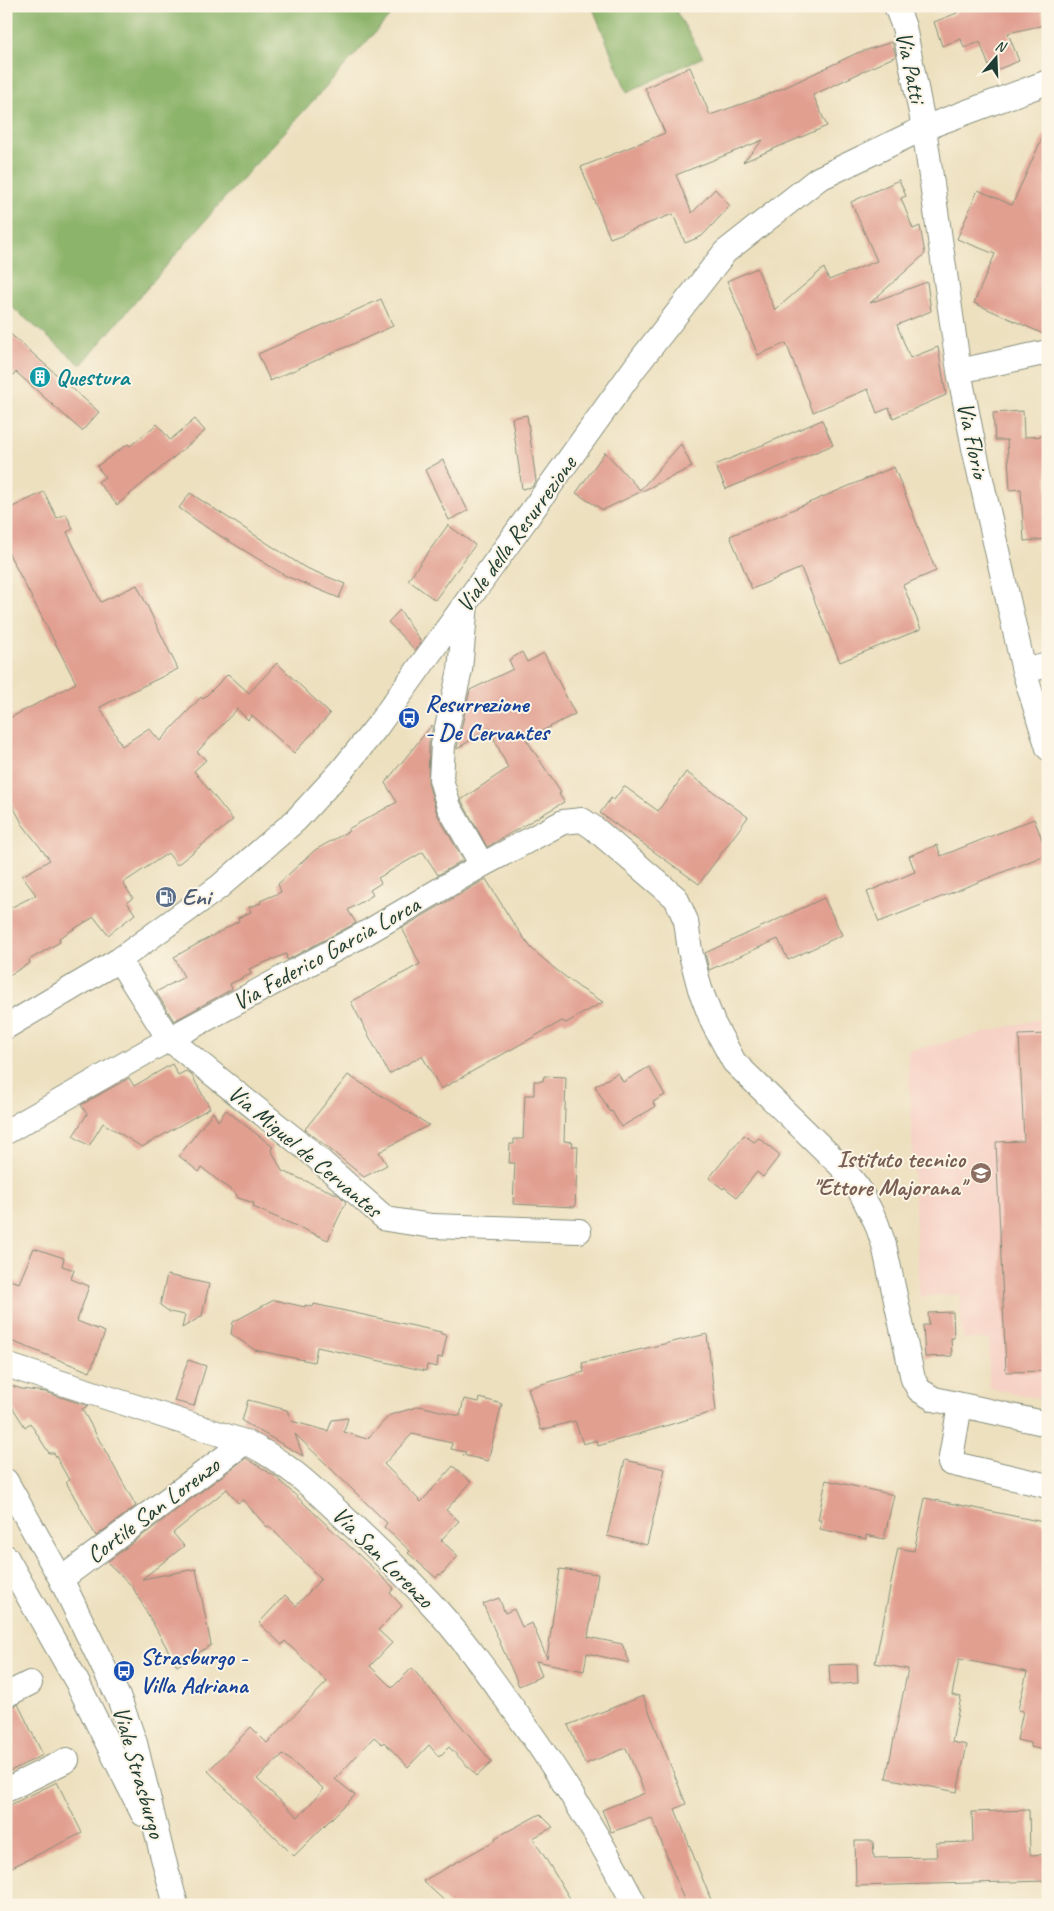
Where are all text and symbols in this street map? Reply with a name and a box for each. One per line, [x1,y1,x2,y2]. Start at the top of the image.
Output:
street label: Via Patti [889,29,934,108]
north arrow [972,32,1022,82]
text: N [993,37,1009,56]
place label: Questura [56,362,132,392]
building icon: Questura [28,365,52,389]
street label: Via Florio [950,399,996,483]
street label: Viale della Resurrezione [449,448,584,618]
place label: Resurrezione - De Cervantes [425,689,551,747]
bus stop icon: Resurrezione - De Cervantes [397,706,421,730]
place label: Eni [182,882,214,912]
fuel station icon: Eni [154,885,178,909]
street label: Via Federico Garcia Lorca [227,889,426,1017]
street label: Via Miguel de Cervantes [222,1078,389,1225]
place label: Istituto tecnico "Ettore Majorana" [813,1144,970,1202]
school or university icon: Istituto tecnico "Ettore Majorana" [969,1161,993,1185]
street label: Cortile San Lorenzo [80,1449,227,1570]
street label: Via San Lorenzo [326,1500,441,1615]
place label: Strasburgo - Villa Adriana [140,1642,250,1700]
bus stop icon: Strasburgo - Villa Adriana [112,1659,136,1683]
street label: Viale Strasburgo [106,1703,172,1843]

